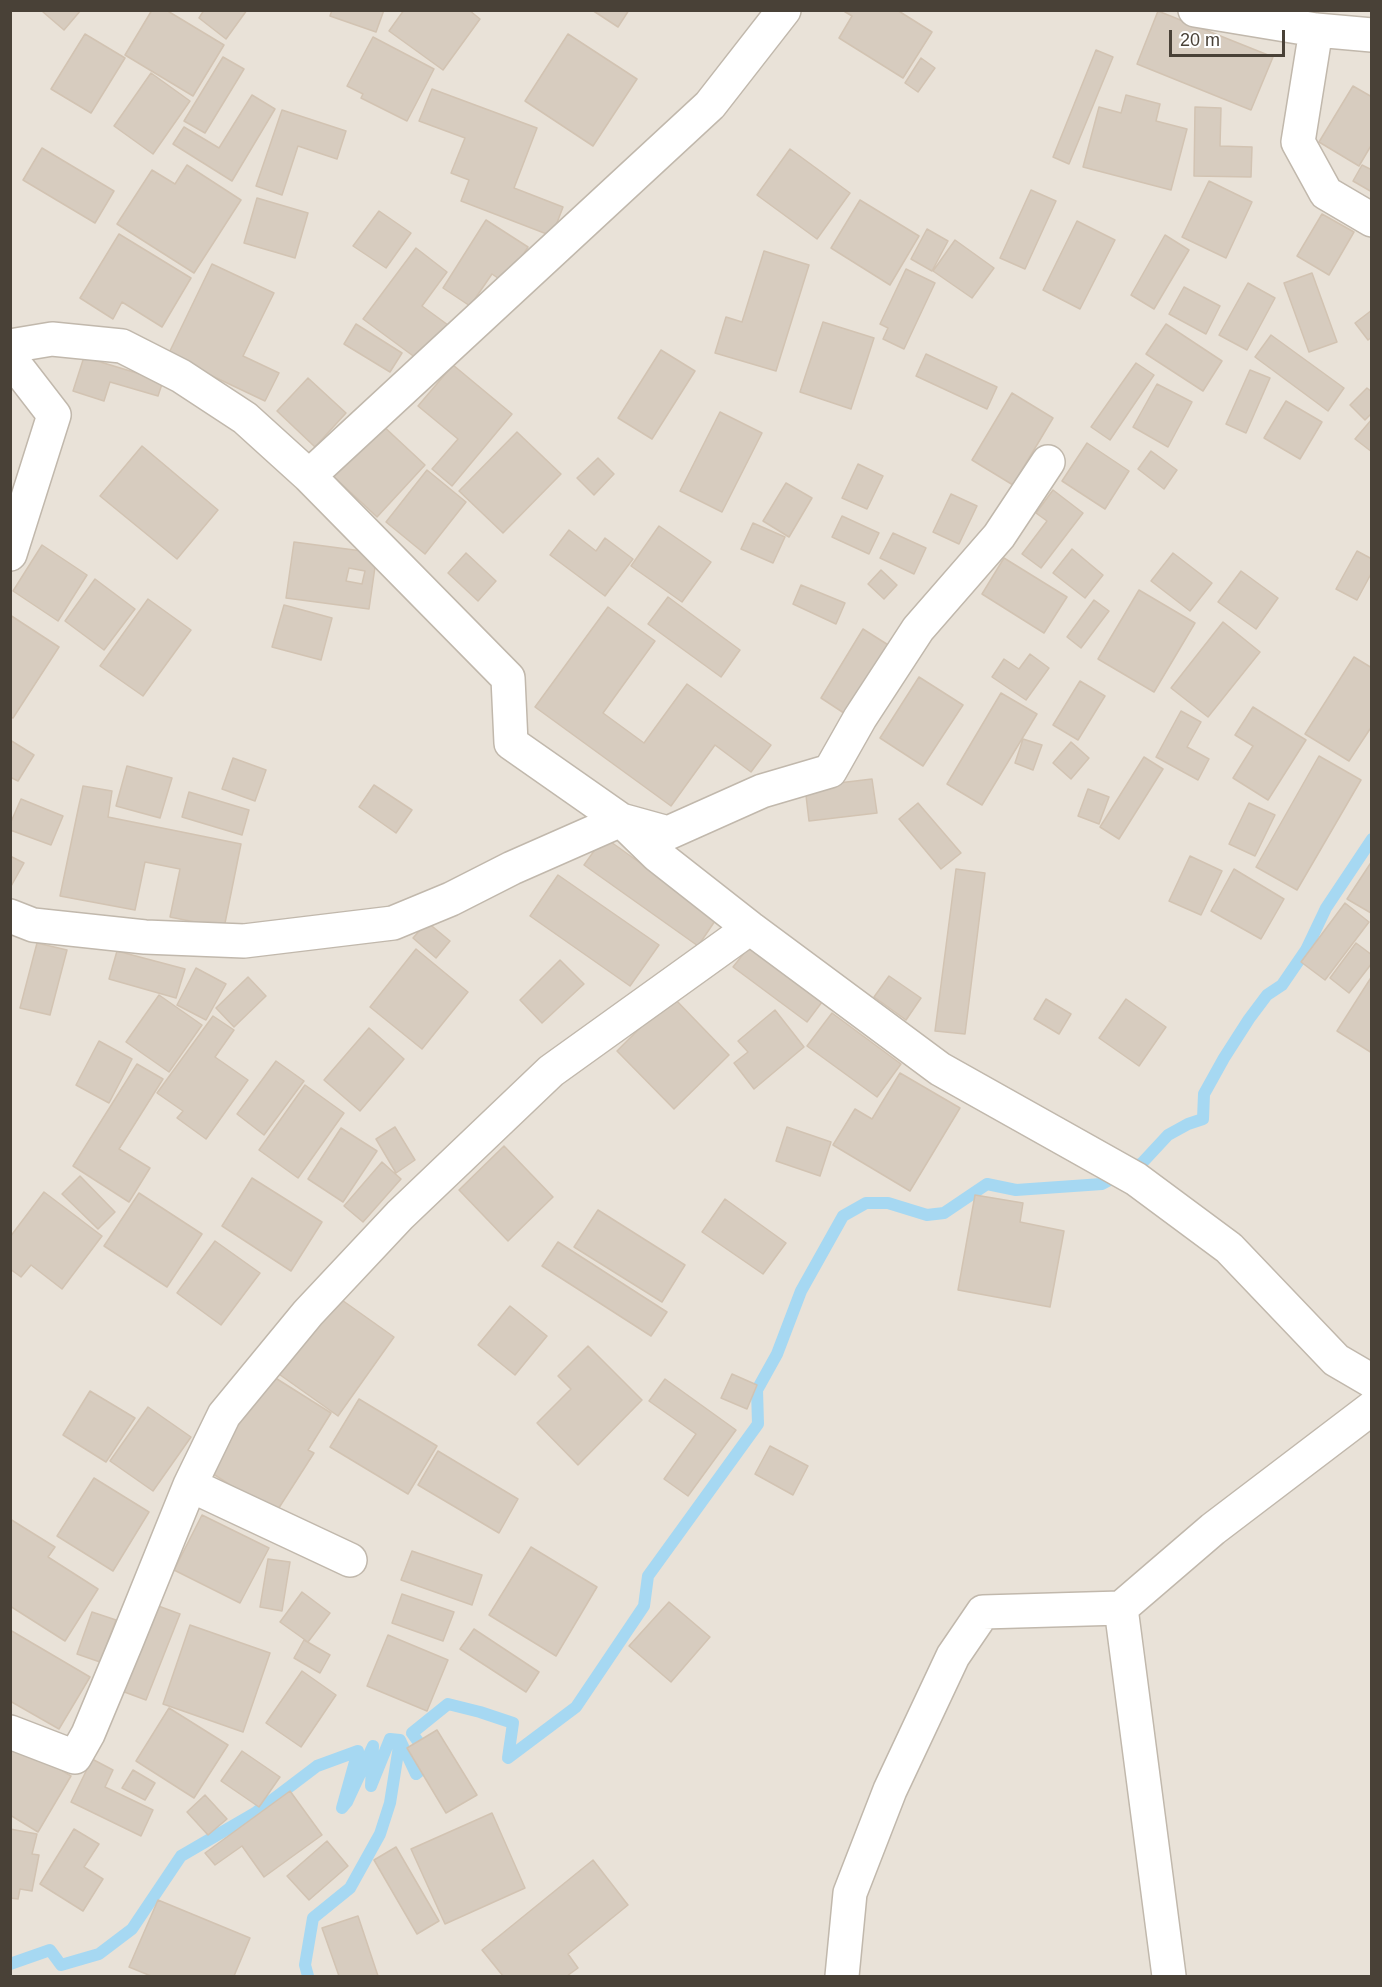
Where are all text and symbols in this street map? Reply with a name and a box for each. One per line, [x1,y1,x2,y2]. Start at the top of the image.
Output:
scale bar [1172,18,1288,56]
text: 20 m [1180,30,1220,50]

